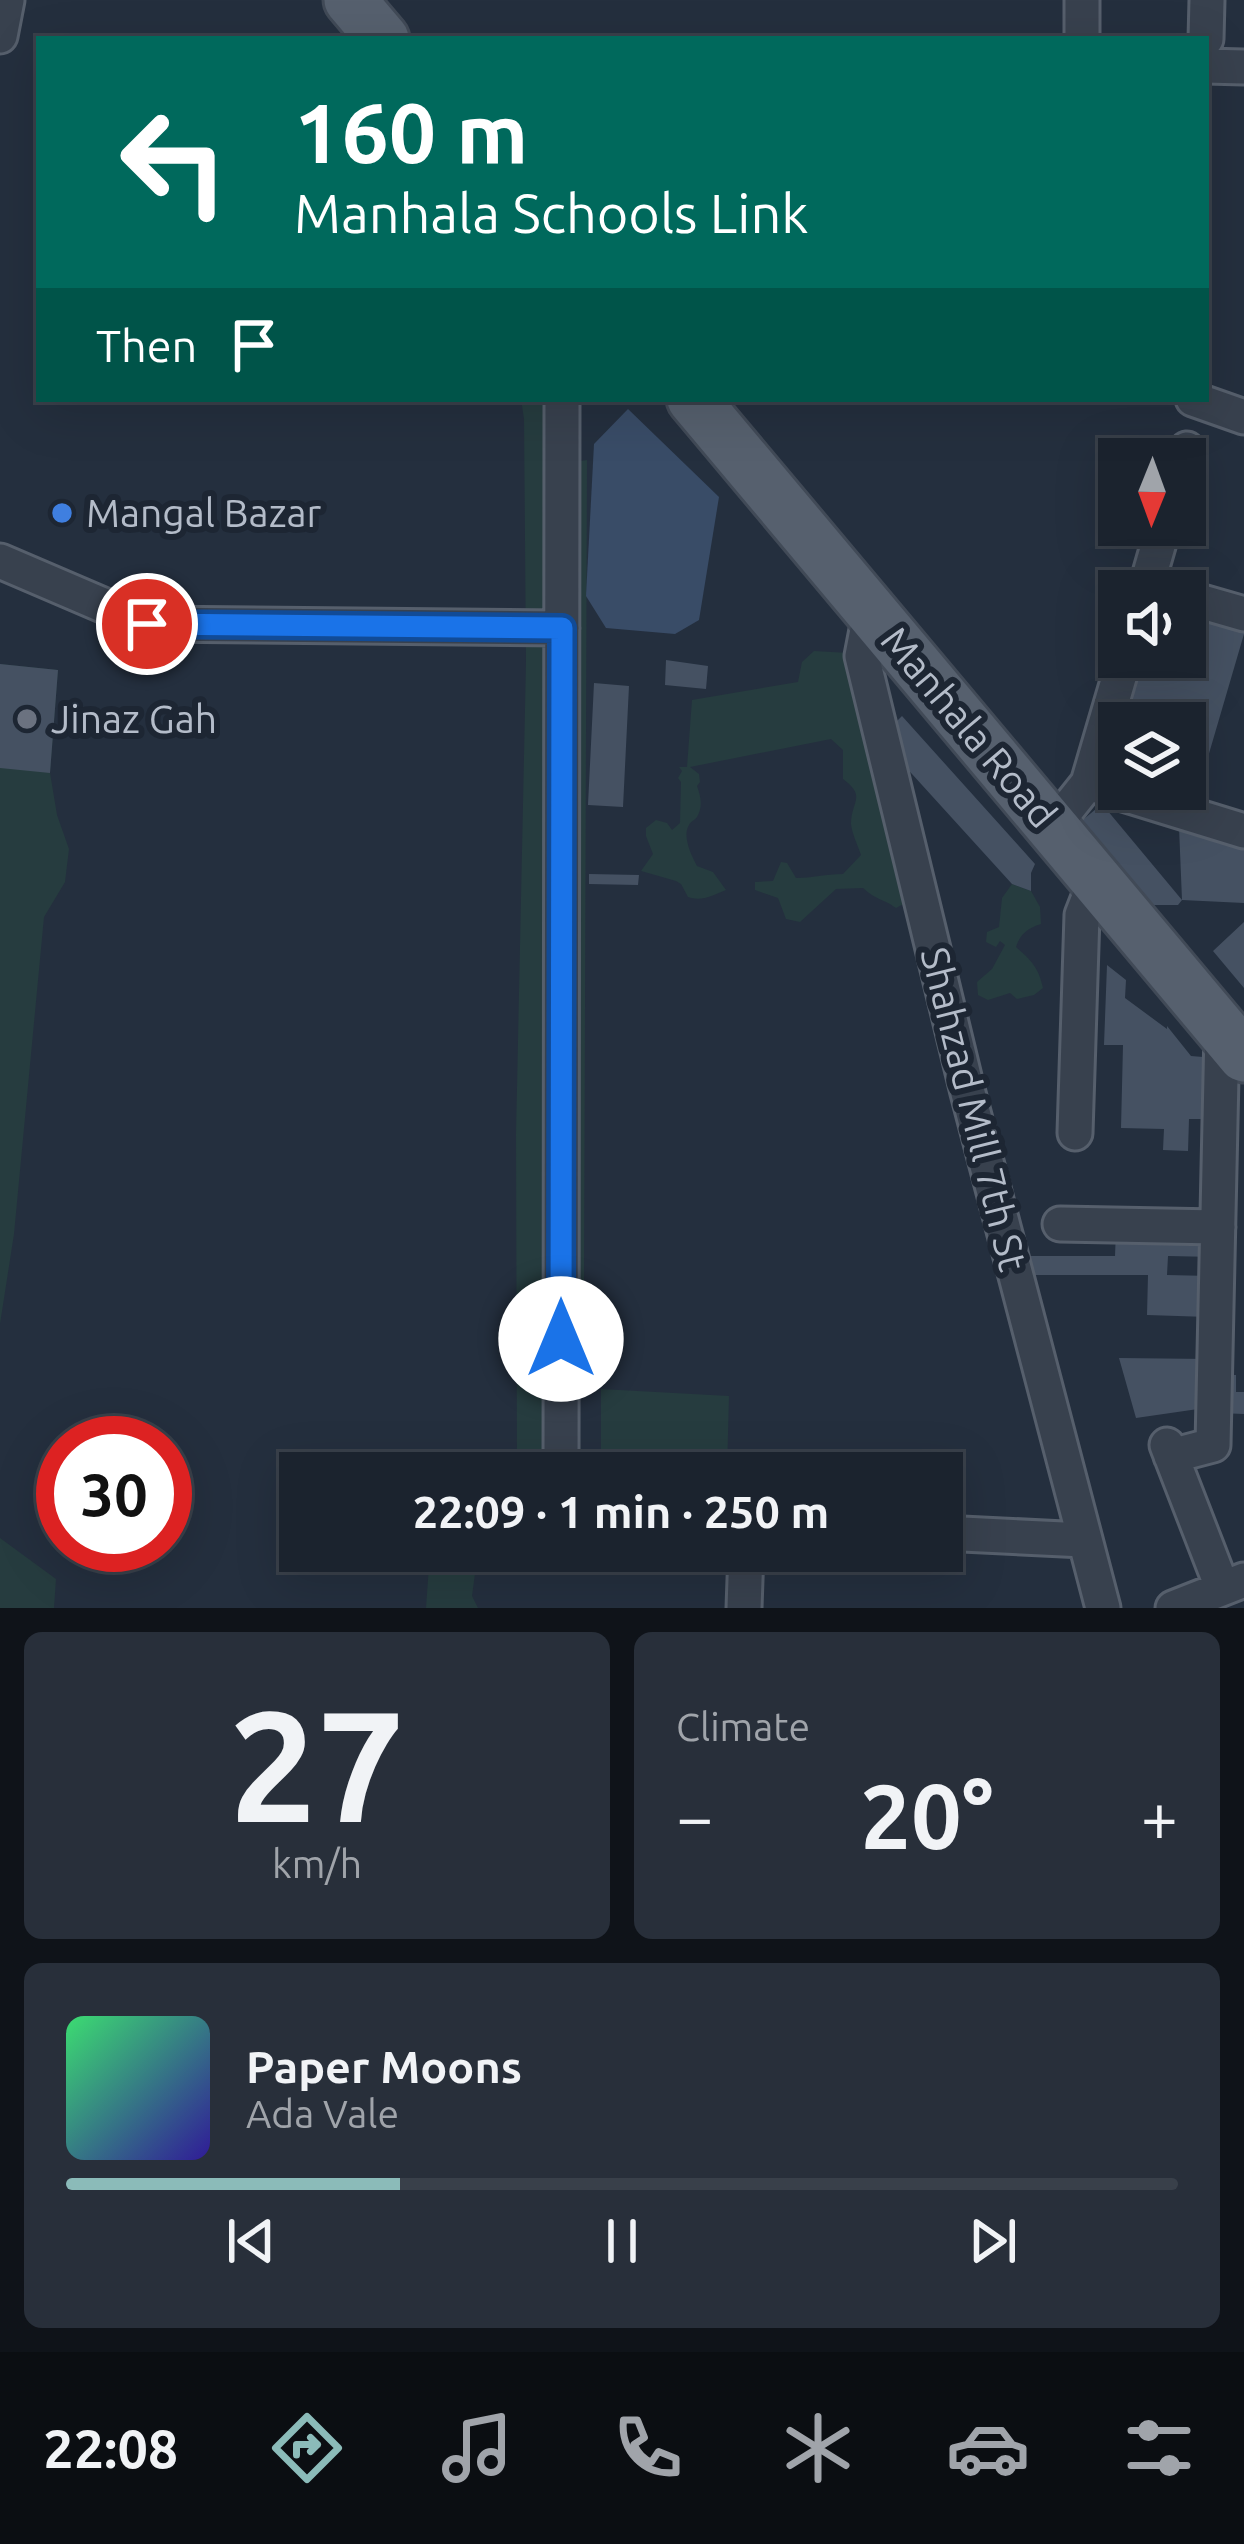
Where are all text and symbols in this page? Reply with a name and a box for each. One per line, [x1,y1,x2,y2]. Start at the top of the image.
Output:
icon: left [96,84,252,240]
text: 160 m [294,85,528,179]
text: Manhala Schools Link [294,183,809,243]
icon: arrive [221,312,287,378]
text: Then [96,320,197,371]
north arrow [1098,438,1206,546]
map controls [1098,438,1206,810]
place label: Mangal Bazar [86,491,322,534]
marker: Mangal Bazar [49,500,75,526]
button: sound [1098,570,1206,678]
pin [96,573,198,675]
icon: arrive [114,591,180,657]
street label: Manhala Road [873,618,1065,835]
place label: Jinaz Gah [51,697,217,740]
button: layers [1098,702,1206,810]
marker: Jinaz Gah [14,706,40,732]
street label: Shahzad Mill 7th St [914,943,1035,1275]
position arrow [498,1276,624,1402]
speed limit sign: 30 [36,1416,192,1572]
text: 22:09 · 1 min · 250 m [413,1486,829,1537]
text: 27 [229,1677,405,1851]
text: Climate [676,1705,810,1748]
text: 20° [860,1765,994,1866]
text: − [676,1779,713,1853]
text: + [1141,1779,1178,1853]
text: km/h [272,1842,362,1885]
text: Paper Moons [246,2041,522,2092]
text: Ada Vale [246,2092,399,2135]
icon: previous [218,2208,284,2274]
icon: pause [589,2208,655,2274]
icon: next [960,2208,1026,2274]
icon: directions [265,2406,349,2490]
icon: music [435,2406,519,2490]
icon: phone [606,2406,690,2490]
icon: climate [776,2406,860,2490]
icon: car [946,2406,1030,2490]
icon: filters [1117,2406,1201,2490]
text: 22:08 [43,2418,178,2478]

